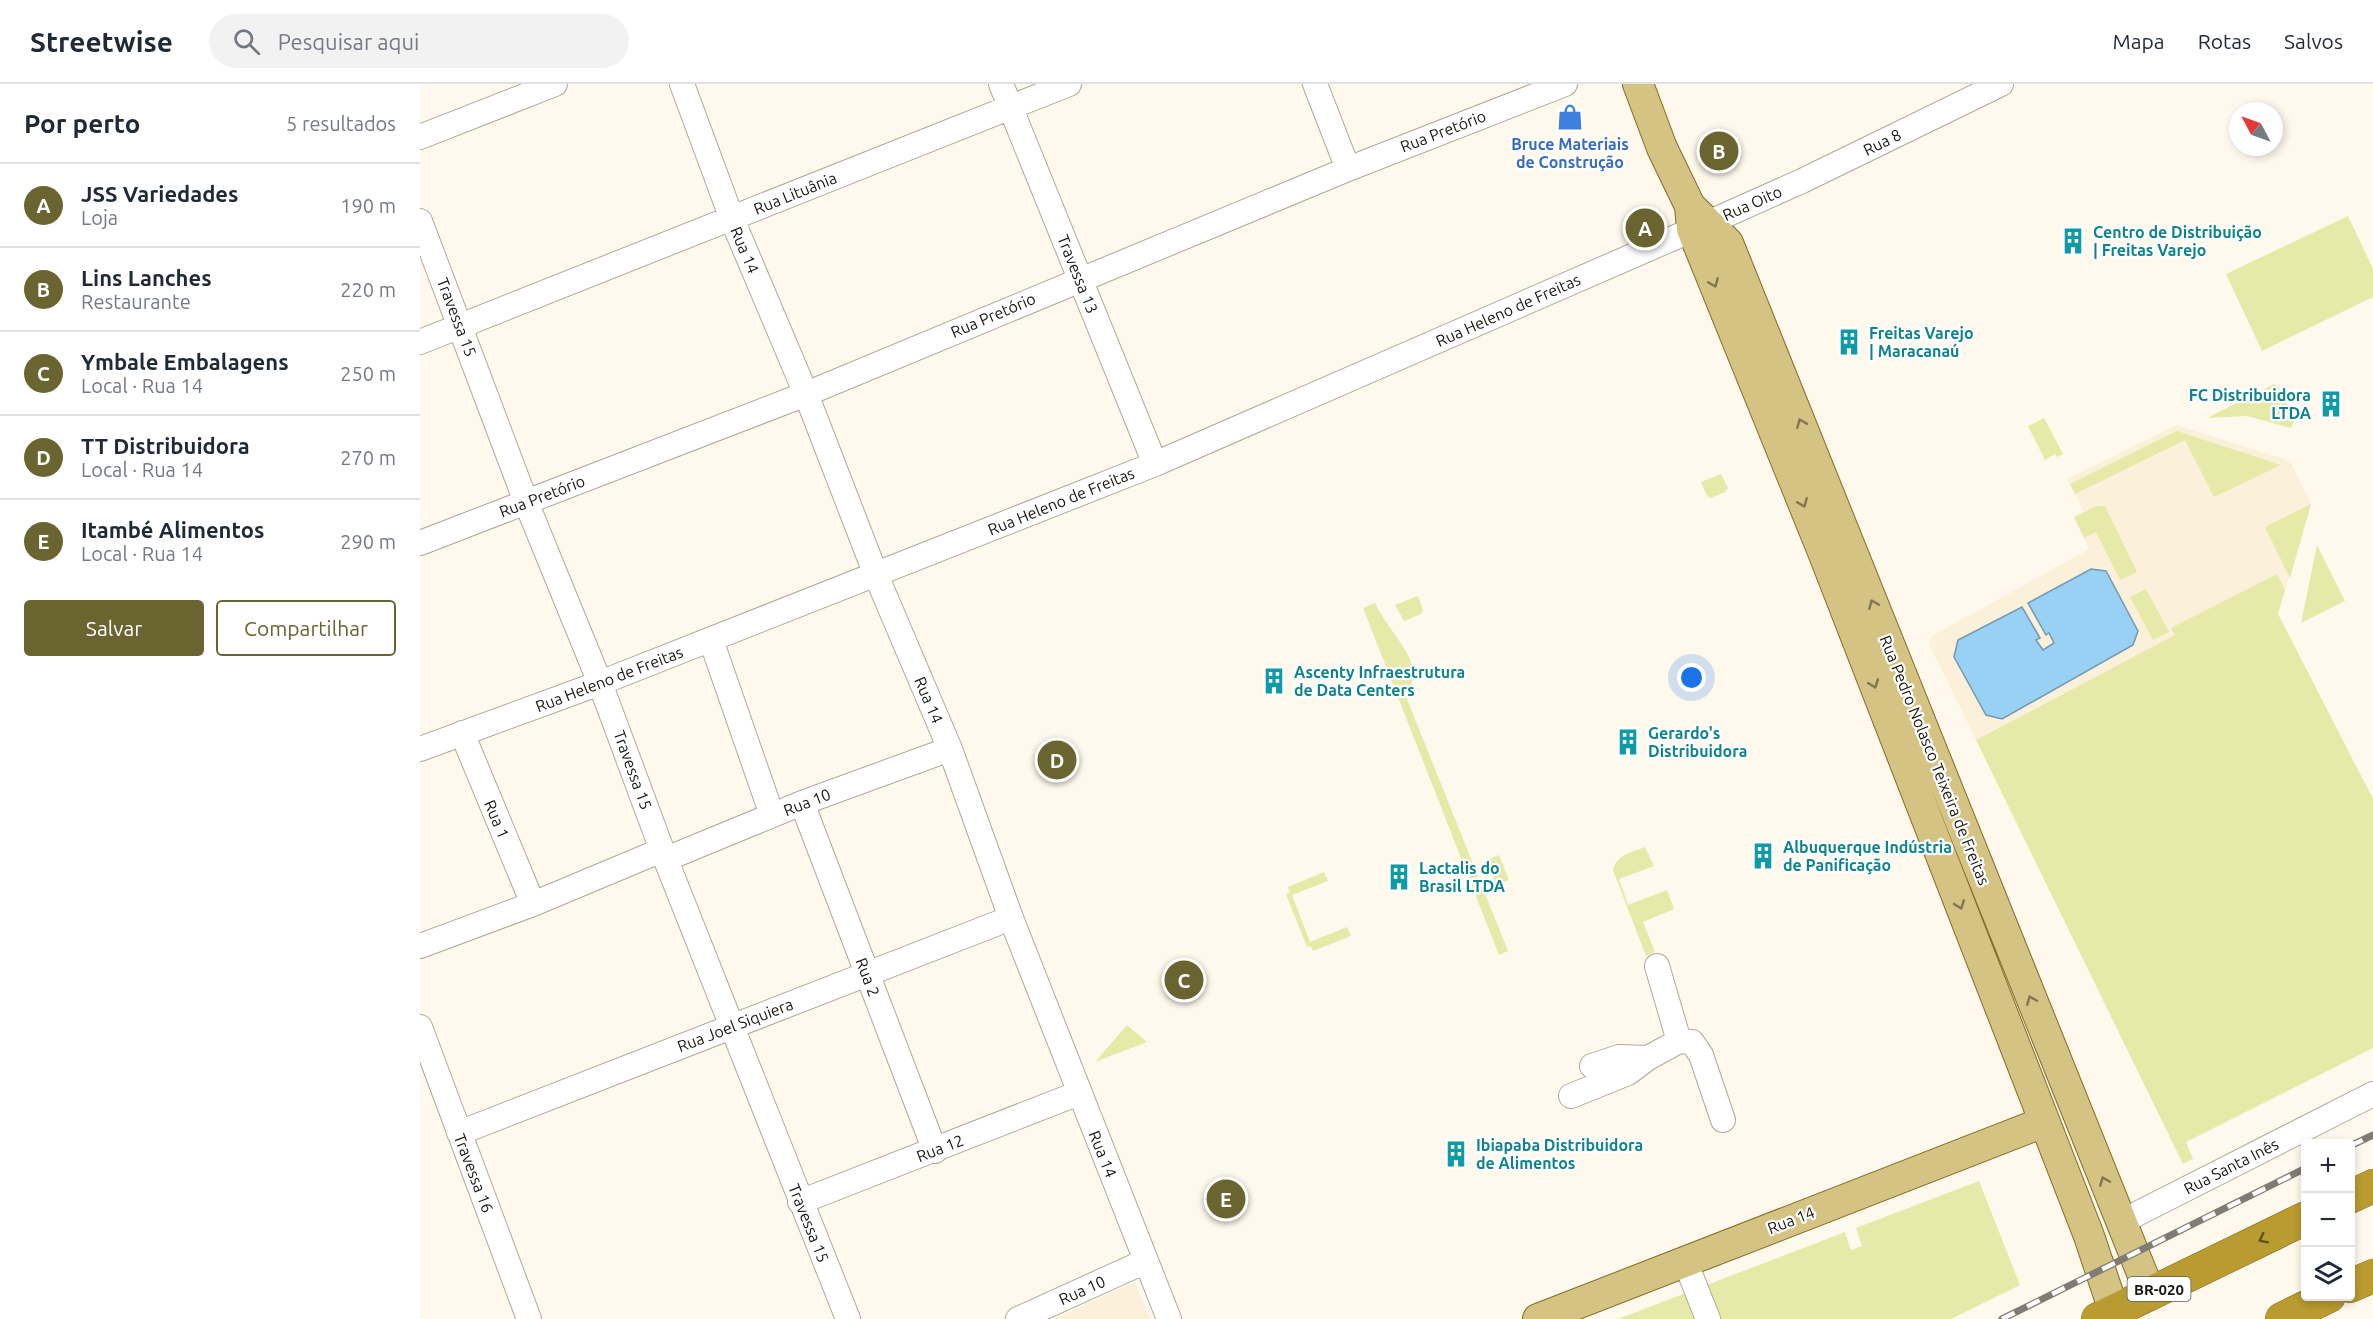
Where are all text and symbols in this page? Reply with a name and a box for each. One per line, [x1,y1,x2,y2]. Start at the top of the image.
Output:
search box [209,14,629,68]
icon: search [230,25,263,58]
text: Streetwise [30,26,173,57]
text: Pesquisar aqui [278,29,419,54]
text: Mapa [2113,29,2165,53]
text: Rotas [2198,29,2251,53]
text: Salvos [2284,29,2343,53]
shop icon: Bruce Materiais de Construção [1555,102,1585,132]
north arrow [2229,102,2283,156]
street label: Rua Pretório [1398,106,1488,156]
text: Por perto [24,109,140,138]
text: 5 resultados [286,112,396,135]
street label: Rua 8 [1860,125,1904,159]
pin: B [1700,128,1738,174]
place label: Bruce Materiais de Construção [1511,135,1629,172]
street label: Rua Lituânia [751,168,839,218]
text: JSS Variedades [81,181,238,206]
street label: Rua Oito [1720,182,1784,224]
text: A [36,194,51,217]
text: 190 m [340,194,396,217]
text: Loja [81,206,118,229]
pin: A [1626,206,1664,250]
place label: Centro de Distribuição | Freitas Varejo [2093,223,2262,259]
street label: Rua 14 [727,224,763,276]
building icon: Centro de Distribuição | Freitas Varejo [2058,226,2088,256]
street label: Travessa 13 [1054,232,1102,316]
text: Lins Lanches [81,265,212,290]
street label: Rua Heleno de Freitas [1433,270,1583,350]
street label: Travessa 15 [434,275,480,359]
one-way arrow [1707,277,1719,288]
text: B [37,278,50,301]
text: 220 m [340,278,396,301]
street label: Rua Pretório [948,289,1038,341]
text: Restaurante [81,290,191,313]
place label: Freitas Varejo | Maracanaú [1869,324,1974,360]
building icon: Freitas Varejo | Maracanaú [1834,327,1864,357]
text: Ymbale Embalagens [81,349,289,374]
text: C [37,362,50,385]
text: 250 m [340,362,396,385]
text: Local · Rua 14 [81,374,203,397]
place label: FC Distribuidora LTDA [2189,386,2312,422]
building icon: FC Distribuidora LTDA [2316,389,2346,419]
one-way arrow [1796,418,1808,429]
text: TT Distribuidora [81,433,250,458]
text: D [36,446,51,469]
text: 270 m [340,446,396,469]
text: Local · Rua 14 [81,458,203,481]
street label: Rua Heleno de Freitas [985,463,1137,539]
street label: Rua Pretório [497,471,587,521]
one-way arrow [1796,497,1808,508]
text: Itambé Alimentos [81,517,264,542]
text: E [38,530,49,553]
text: 290 m [340,530,396,553]
text: Local · Rua 14 [81,542,203,565]
button: Salvar [24,600,204,656]
button: Compartilhar [216,600,396,656]
one-way arrow [1868,600,1881,610]
street label: Rua Pedro Nolasco Teixeira de Freitas [1877,633,1994,888]
street label: Rua Heleno de Freitas [533,643,685,715]
place label: Ascenty Infraestrutura de Data Centers [1294,663,1465,699]
your location [1677,663,1706,692]
building icon: Ascenty Infraestrutura de Data Centers [1259,666,1289,696]
street label: Rua 14 [911,674,947,726]
one-way arrow [1867,678,1879,689]
place label: Gerardo's Distribuidora [1648,724,1747,760]
building icon: Gerardo's Distribuidora [1613,727,1643,757]
street label: Travessa 15 [610,728,656,812]
pin: D [1038,738,1076,782]
street label: Rua 10 [781,785,833,819]
street label: Rua 1 [481,797,513,841]
place label: Albuquerque Indústria de Panificação [1783,838,1952,875]
building icon: Albuquerque Indústria de Panificação [1748,841,1778,871]
place label: Lactalis do Brasil LTDA [1419,859,1506,895]
building icon: Lactalis do Brasil LTDA [1384,862,1414,892]
one-way arrow [1953,899,1965,910]
street label: Rua 2 [852,955,884,999]
pin: C [1164,958,1203,1002]
street label: Rua Joel Siquiera [675,995,795,1055]
one-way arrow [2026,995,2038,1006]
street label: Rua 14 [1085,1128,1121,1180]
street label: Travessa 16 [451,1131,497,1215]
street label: Rua 12 [914,1131,966,1165]
street label: Rua Santa Inês [2181,1134,2281,1198]
place label: Ibiapaba Distribuidora de Alimentos [1476,1136,1643,1172]
building icon: Ibiapaba Distribuidora de Alimentos [1441,1139,1471,1169]
map controls [2301,1139,2355,1301]
button: + [2301,1139,2355,1193]
pin: E [1206,1176,1246,1222]
one-way arrow [2099,1176,2111,1187]
street label: Travessa 15 [785,1181,833,1265]
button: − [2301,1193,2355,1247]
street label: Rua 14 [1765,1203,1817,1237]
one-way arrow [2258,1231,2269,1243]
button: layers [2301,1247,2355,1301]
street label: Rua 10 [1056,1272,1108,1308]
road number: BR-020 [2128,1277,2190,1301]

